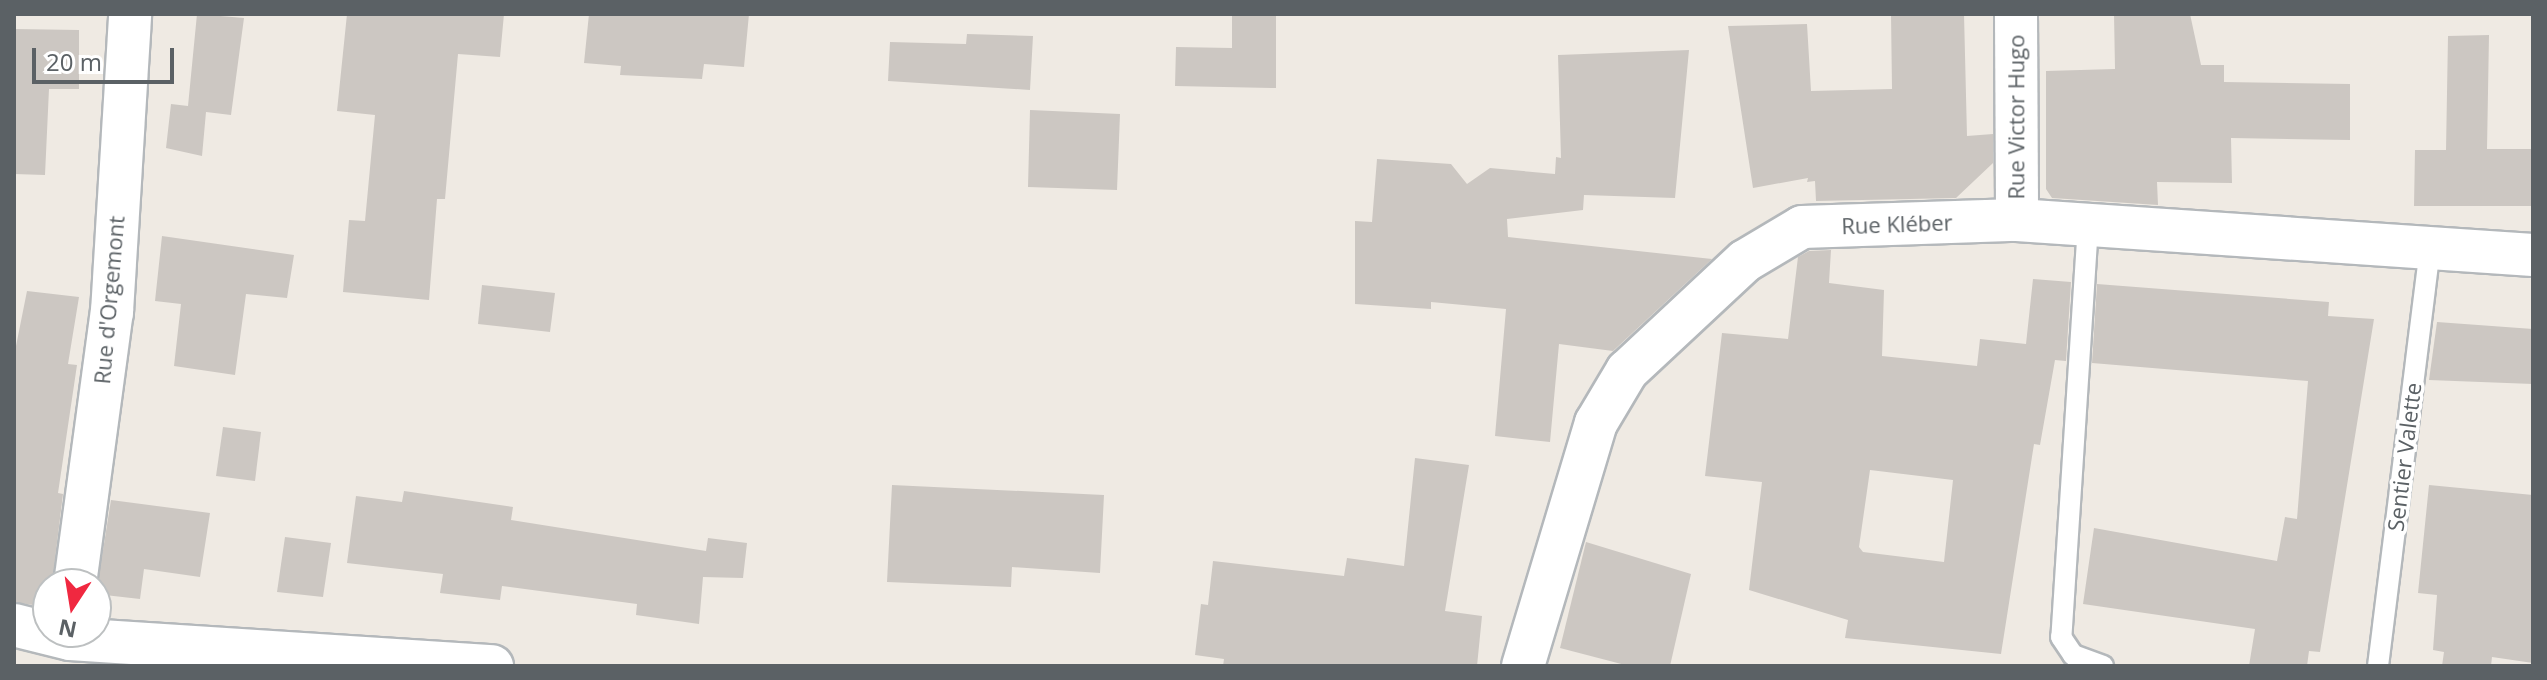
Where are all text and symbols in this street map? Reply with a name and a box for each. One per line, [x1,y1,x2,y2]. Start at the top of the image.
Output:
scale bar [36,32,178,82]
street label: Rue Victor Hugo [2003,34,2029,200]
text: 20 m [46,45,102,78]
street label: Rue Kléber [1841,209,1953,239]
street label: Rue d'Orgemont [88,215,130,385]
street label: Sentier Valette [2382,381,2426,533]
north arrow [32,568,112,648]
text: N [56,613,79,646]

